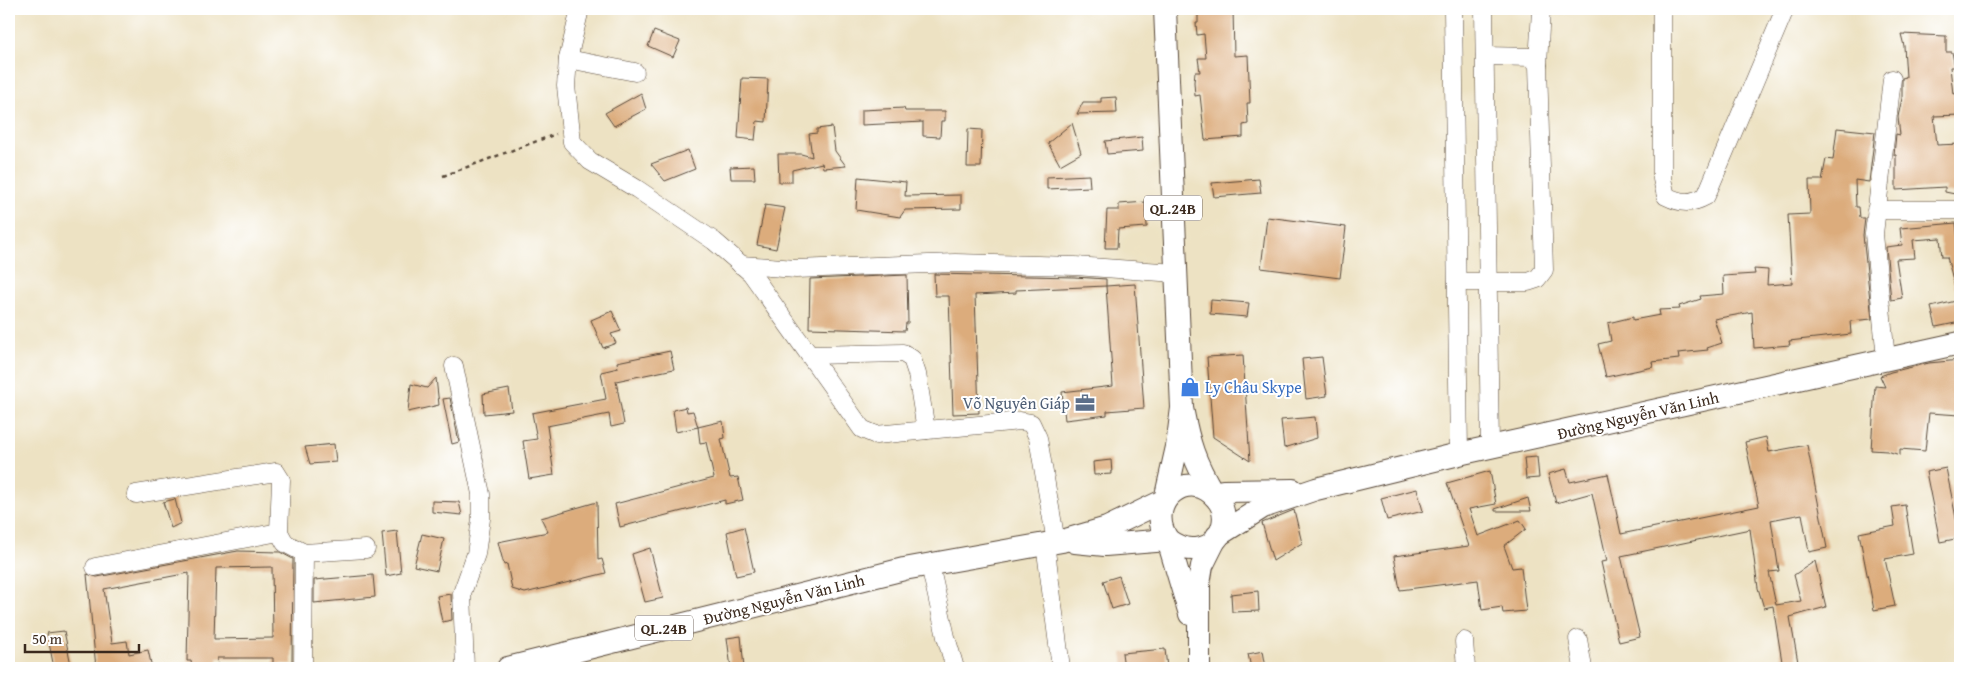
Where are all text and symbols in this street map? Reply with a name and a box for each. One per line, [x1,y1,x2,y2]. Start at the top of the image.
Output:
road number: QL.24B [1144,196,1202,220]
place label: Ly Châu Skype [1205,375,1302,399]
shop icon: Ly Châu Skype [1179,376,1201,398]
street label: Đường Nguyễn Văn Linh [1555,385,1721,445]
place label: Võ Nguyên Giáp [963,391,1070,415]
office icon: Võ Nguyên Giáp [1074,392,1096,414]
street label: Đường Nguyễn Văn Linh [701,567,867,631]
road number: QL.24B [635,616,693,640]
scale bar [25,622,139,654]
text: 50 m [32,628,63,649]

